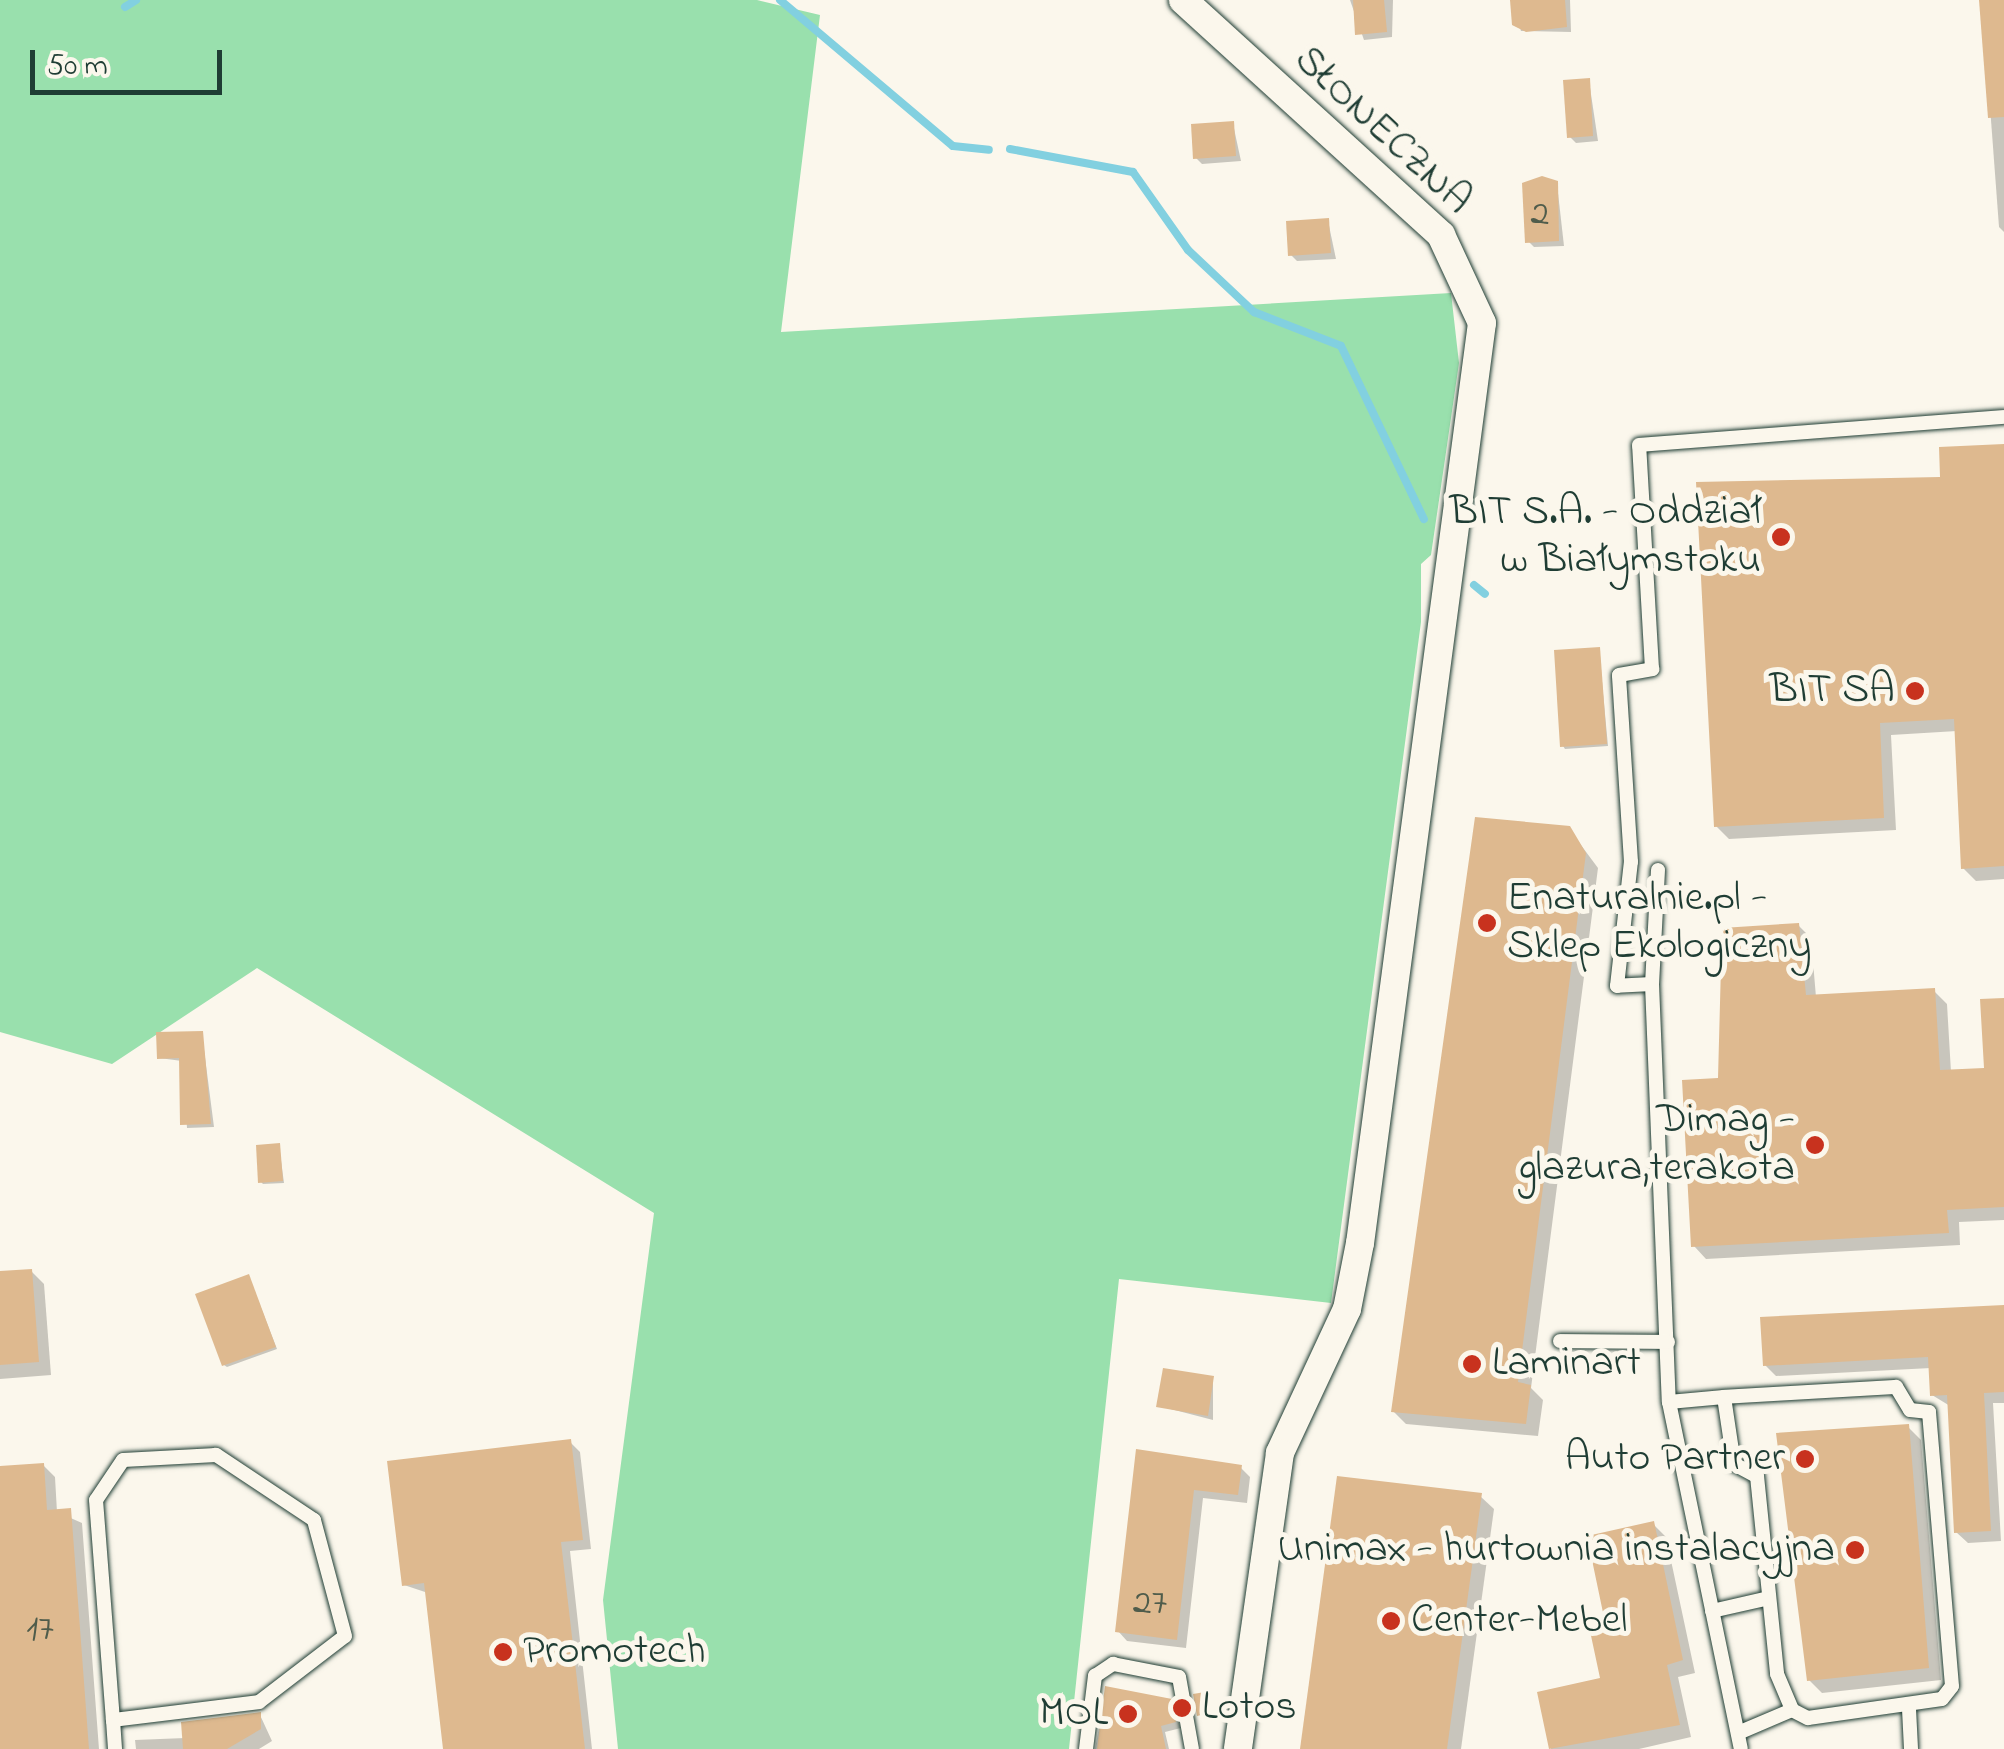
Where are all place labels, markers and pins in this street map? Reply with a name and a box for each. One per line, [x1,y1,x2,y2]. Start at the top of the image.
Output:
place label: BIT S.A. - Oddział w Białymstoku [1449,488,1761,586]
marker: BIT S.A. - Oddział w Białymstoku [1770,526,1792,548]
place label: BIT SA [1769,666,1895,716]
marker: BIT SA [1904,680,1926,702]
place label: Enaturalnie.pl - Sklep Ekologiczny [1507,874,1812,972]
marker: Enaturalnie.pl - Sklep Ekologiczny [1476,912,1498,934]
place label: Dimag - glazura,terakota [1518,1096,1795,1194]
marker: Dimag - glazura,terakota [1804,1134,1826,1156]
place label: Laminart [1492,1339,1641,1389]
marker: Laminart [1461,1353,1483,1375]
place label: Auto Partner [1565,1434,1785,1484]
marker: Auto Partner [1794,1448,1816,1470]
place label: Unimax - hurtownia instalacyjna [1278,1525,1835,1575]
marker: Unimax - hurtownia instalacyjna [1844,1539,1866,1561]
place label: Center-Mebel [1411,1596,1628,1646]
marker: Center-Mebel [1380,1610,1402,1632]
place label: Promotech [523,1627,706,1677]
marker: Promotech [492,1641,514,1663]
place label: Lotos [1202,1683,1297,1733]
place label: MOL [1039,1689,1108,1739]
marker: Lotos [1171,1697,1193,1719]
marker: MOL [1117,1703,1139,1725]

